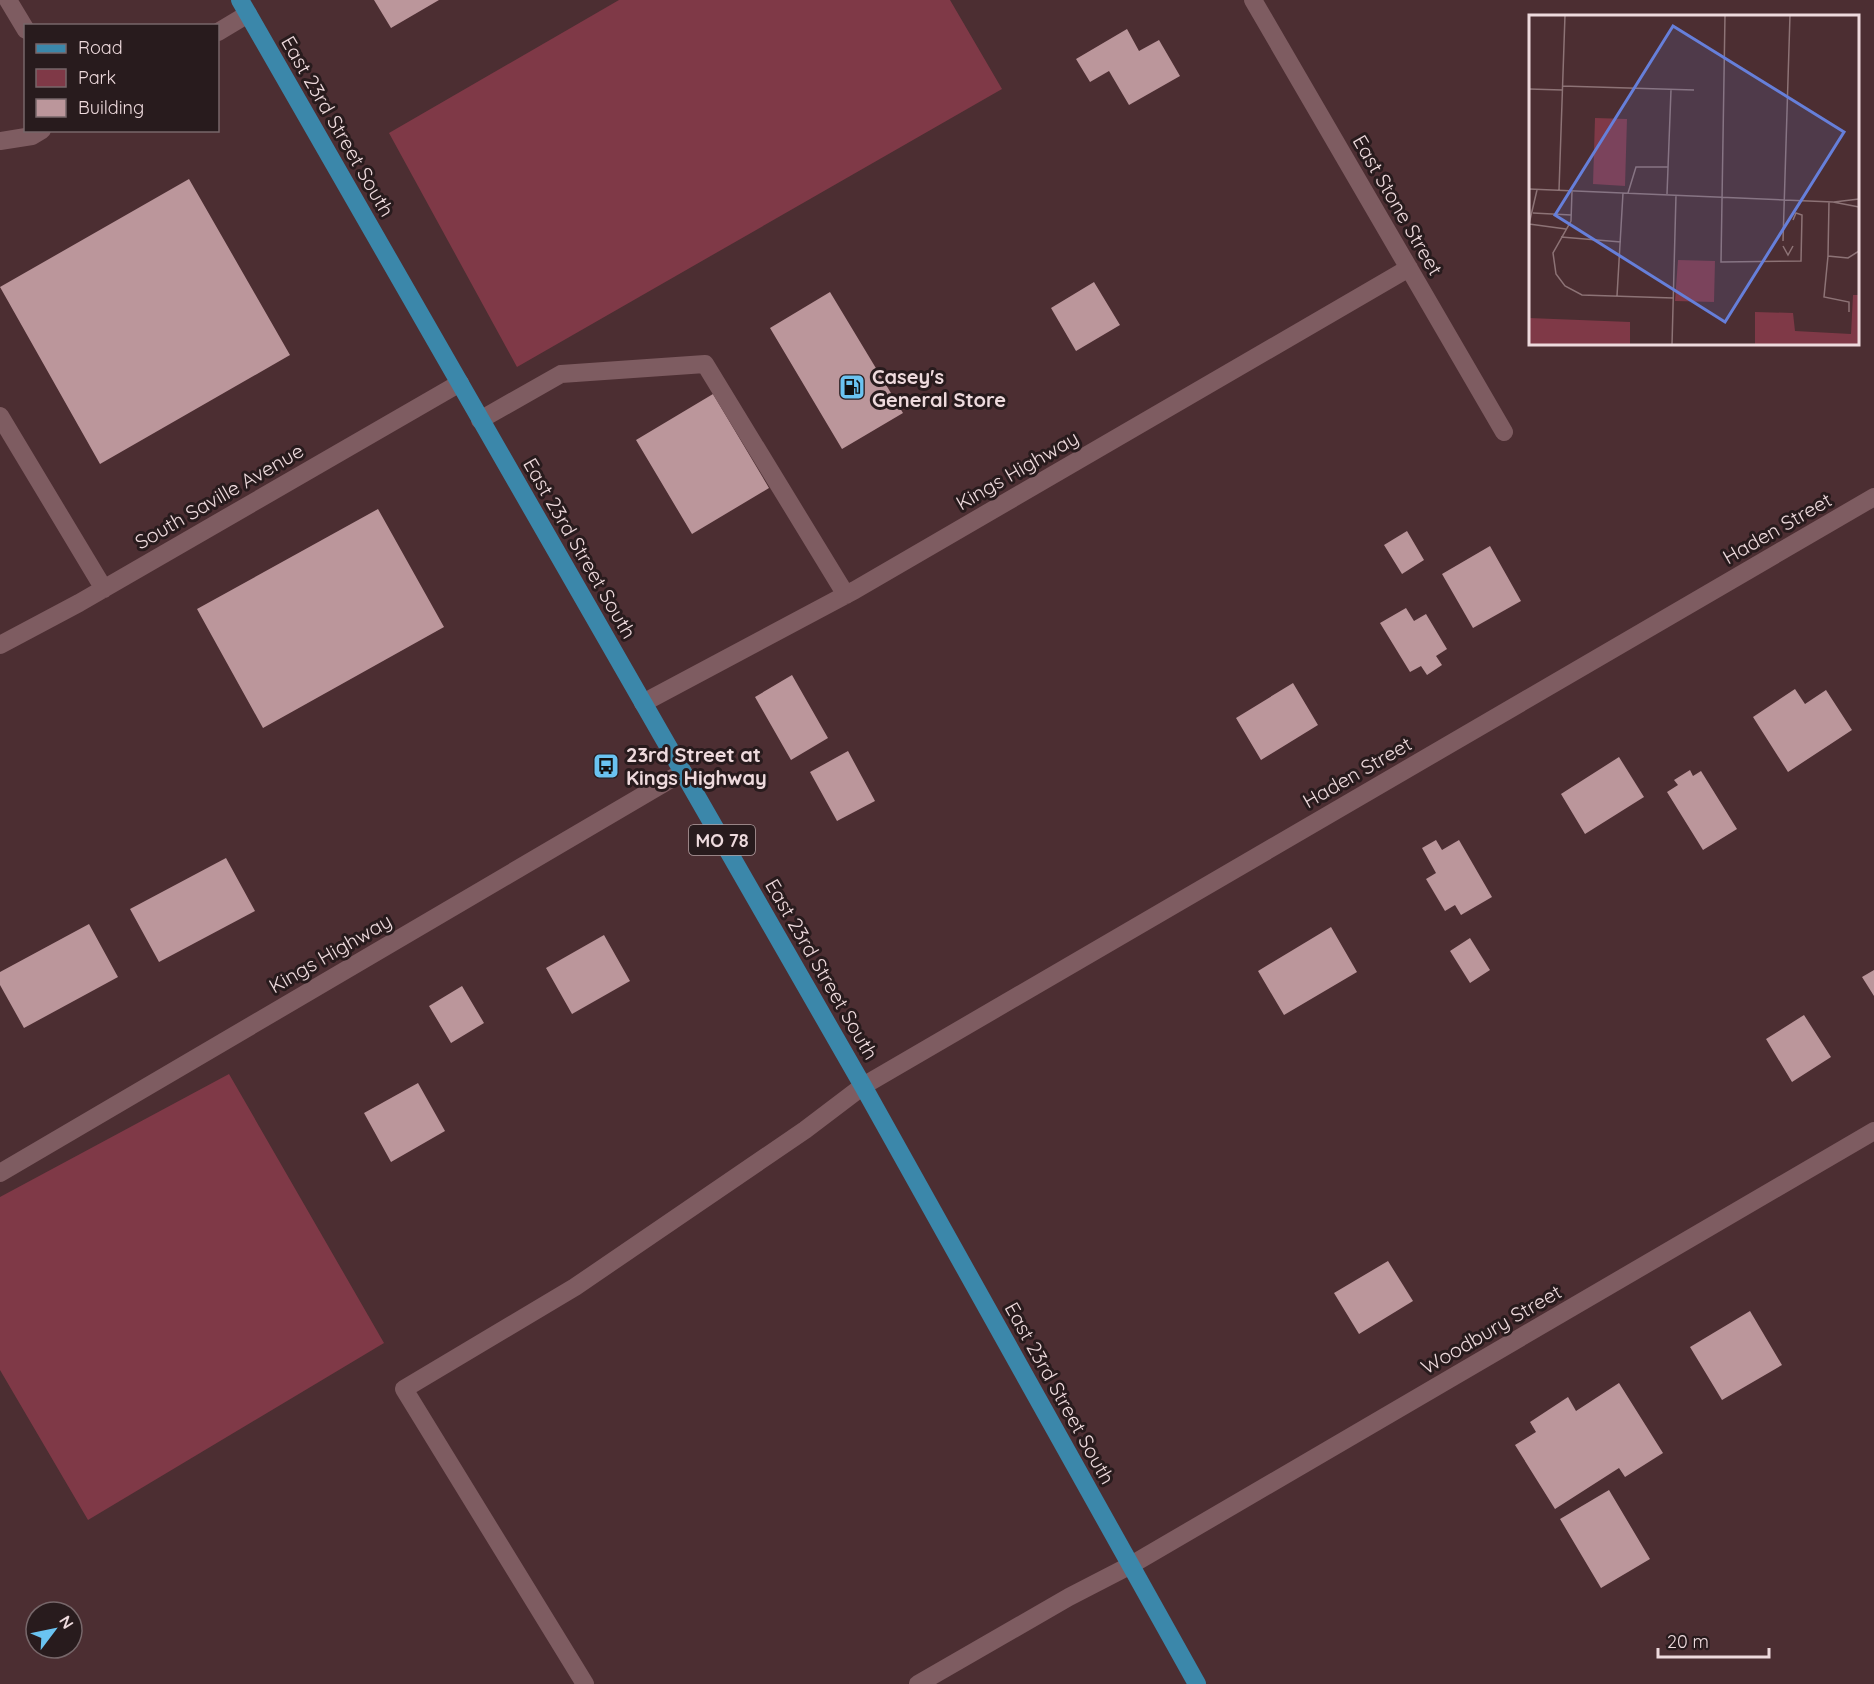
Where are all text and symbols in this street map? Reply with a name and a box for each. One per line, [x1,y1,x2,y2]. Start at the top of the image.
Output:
inset map [1529,15,1859,345]
legend [24,24,219,132]
street label: East 23rd Street South [276,31,400,221]
text: Road [78,36,123,59]
text: Park [78,66,116,89]
text: Building [78,96,144,119]
street label: East Stone Street [1348,130,1448,280]
place label: Casey's General Store [872,364,1006,412]
fuel station icon: Casey's General Store [837,372,867,402]
street label: Kings Highway [951,425,1083,515]
street label: South Saville Avenue [130,438,308,554]
street label: East 23rd Street South [518,453,642,643]
street label: Haden Street [1718,487,1836,569]
street label: Haden Street [1298,731,1416,813]
place label: 23rd Street at Kings Highway [626,742,767,790]
bus stop icon: 23rd Street at Kings Highway [591,751,621,781]
road number: MO 78 [689,825,755,855]
street label: East 23rd Street South [760,874,884,1064]
street label: Kings Highway [264,908,396,998]
street label: Woodbury Street [1416,1279,1566,1379]
street label: East 23rd Street South [1000,1298,1120,1488]
north arrow [24,1600,84,1660]
text: N [55,1612,78,1632]
scale bar [1658,1621,1769,1659]
text: 20 m [1667,1630,1709,1653]

